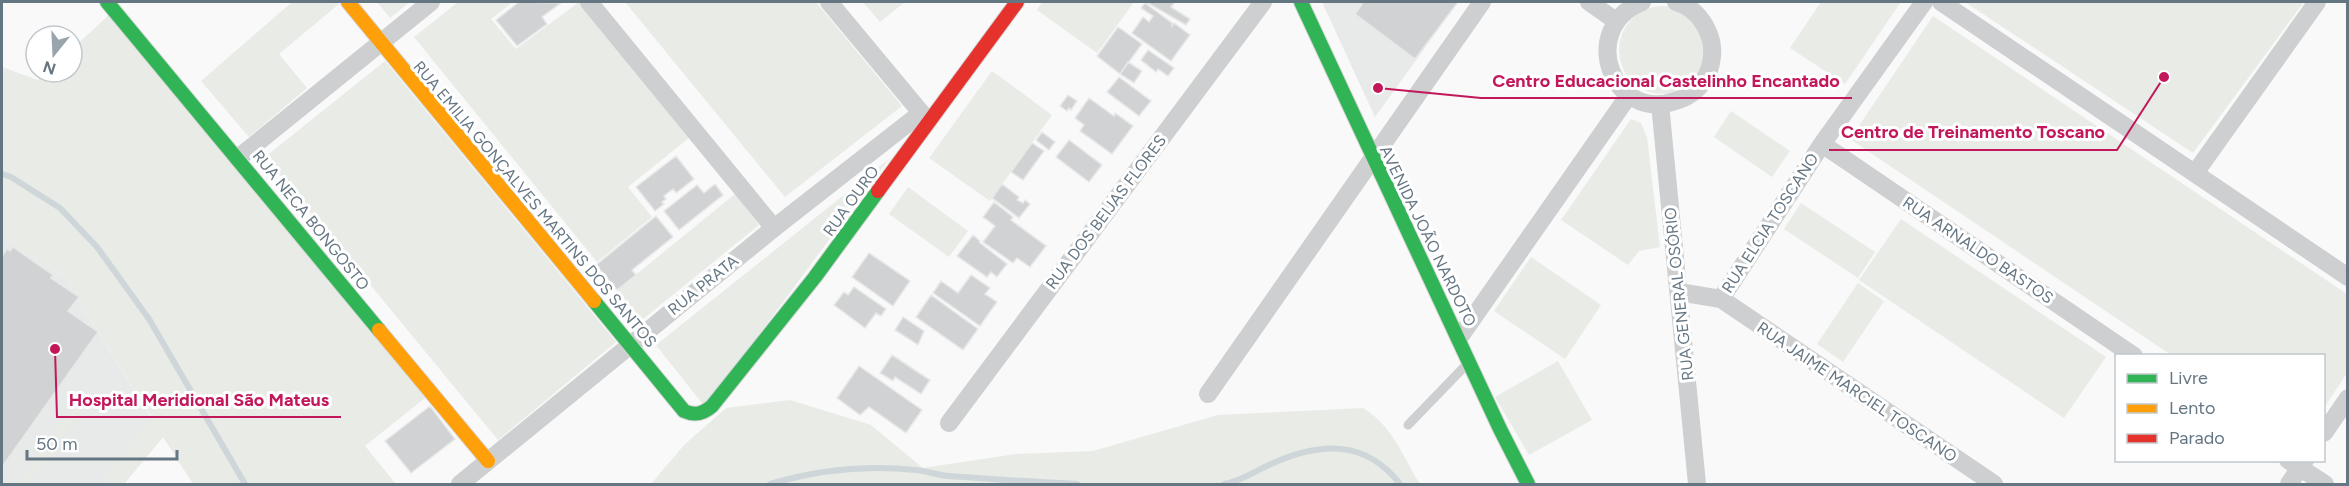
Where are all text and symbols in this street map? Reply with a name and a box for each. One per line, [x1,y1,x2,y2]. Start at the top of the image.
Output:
north arrow [24,24,84,84]
text: N [41,57,58,79]
street label: RUA EMILIA GONÇALVES MARTINS DOS SANTOS [409,57,661,351]
callout: Centro Educacional Castelinho Encantado [1481,62,1852,98]
text: Centro Educacional Castelinho Encantado [1492,70,1840,92]
callout: Centro de Treinamento Toscano [1829,114,2117,150]
text: Centro de Treinamento Toscano [1841,121,2105,143]
street label: RUA DOS BEIJAS FLORES [1042,131,1170,293]
street label: AVENIDA JOÃO NARDOTO [1376,142,1480,330]
street label: RUA NECA BONGOSTO [249,146,373,294]
street label: RUA ELCIA TOSCANO [1718,150,1822,296]
street label: RUA OURO [819,162,883,240]
street label: RUA ARNALDO BASTOS [1899,193,2057,308]
street label: RUA GENERAL OSÓRIO [1660,206,1698,382]
street label: RUA PRATA [664,251,742,319]
street label: RUA JAIME MARCIEL TOSCANO [1754,318,1960,466]
legend [2115,354,2325,462]
text: Livre [2169,367,2208,389]
callout: Hospital Meridional São Mateus [57,381,341,417]
text: Hospital Meridional São Mateus [69,389,330,411]
text: Lento [2169,397,2215,419]
scale bar [27,423,177,461]
text: Parado [2169,427,2225,449]
text: 50 m [36,433,78,455]

